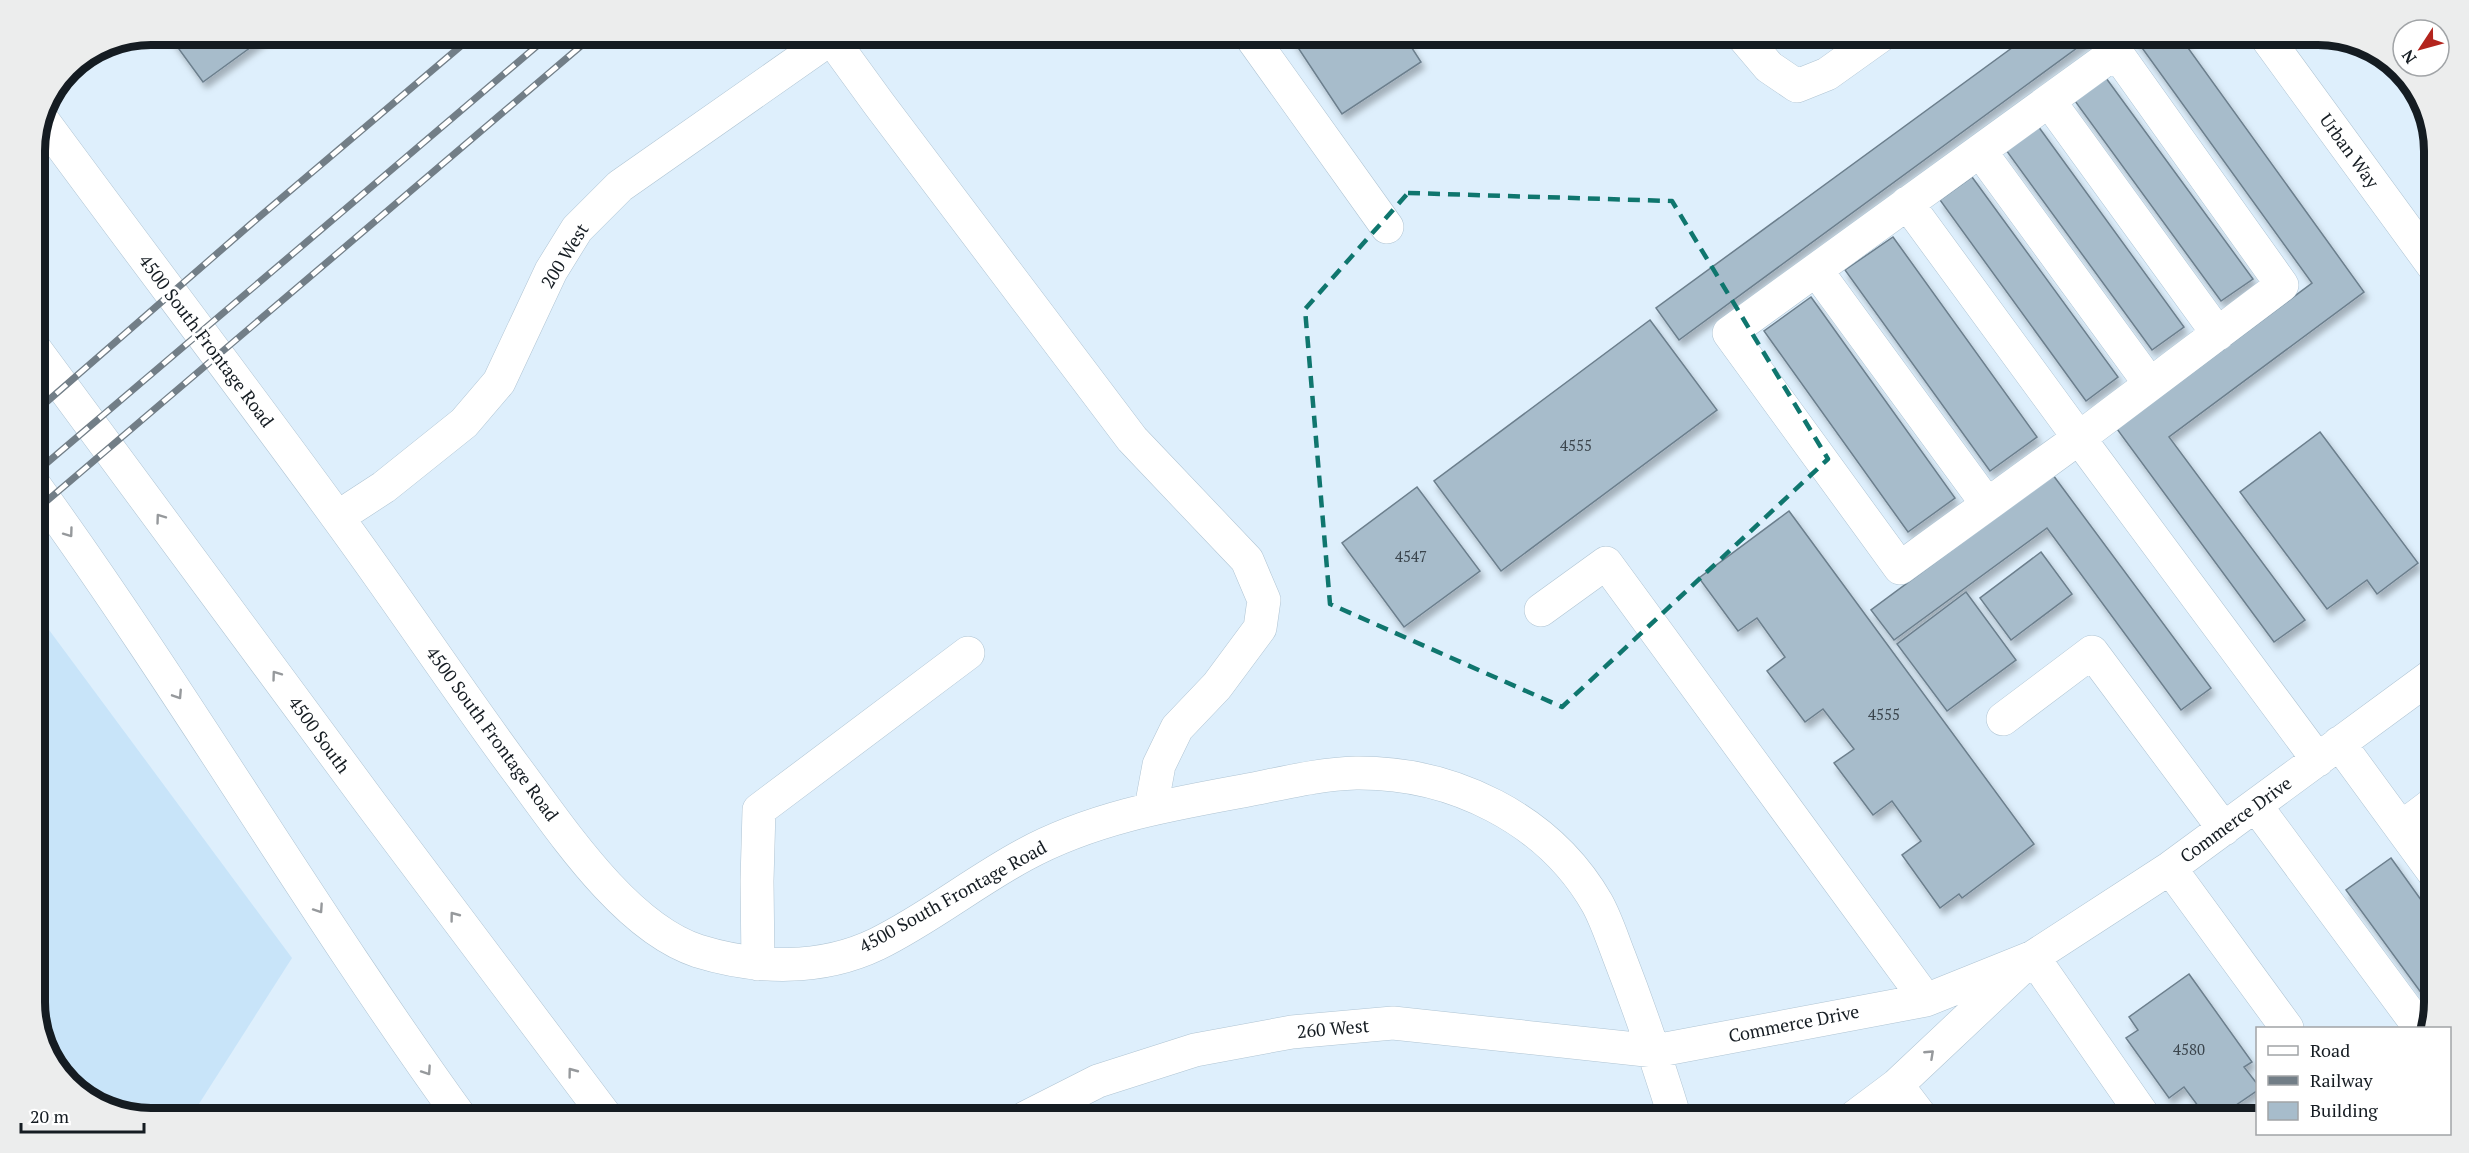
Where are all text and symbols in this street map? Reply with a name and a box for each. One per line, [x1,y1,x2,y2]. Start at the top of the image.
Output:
north arrow [2391,18,2451,78]
text: N [2396,45,2421,68]
street label: Urban Way [2315,108,2386,193]
street label: 200 West [535,218,594,292]
street label: 4500 South Frontage Road [134,249,280,432]
house number: 4555 [1560,435,1592,455]
one-way arrow [156,514,167,525]
one-way arrow [62,527,73,538]
house number: 4547 [1395,546,1427,566]
street label: 4500 South Frontage Road [421,641,564,826]
one-way arrow [272,671,283,682]
one-way arrow [170,689,181,700]
street label: 4500 South [284,691,356,778]
house number: 4555 [1868,704,1900,724]
street label: Commerce Drive [2175,771,2296,868]
street label: 4500 South Frontage Road [855,835,1050,958]
one-way arrow [312,902,323,913]
one-way arrow [451,912,462,923]
street label: Commerce Drive [1726,999,1861,1047]
street label: 260 West [1296,1013,1370,1043]
legend [2256,1027,2451,1135]
text: Road [2310,1038,2350,1062]
house number: 4580 [2173,1039,2205,1059]
one-way arrow [1923,1050,1934,1061]
one-way arrow [420,1064,431,1075]
one-way arrow [568,1068,579,1079]
text: Railway [2310,1068,2374,1092]
scale bar [21,1096,144,1134]
text: Building [2310,1098,2378,1122]
text: 20 m [30,1104,70,1128]

